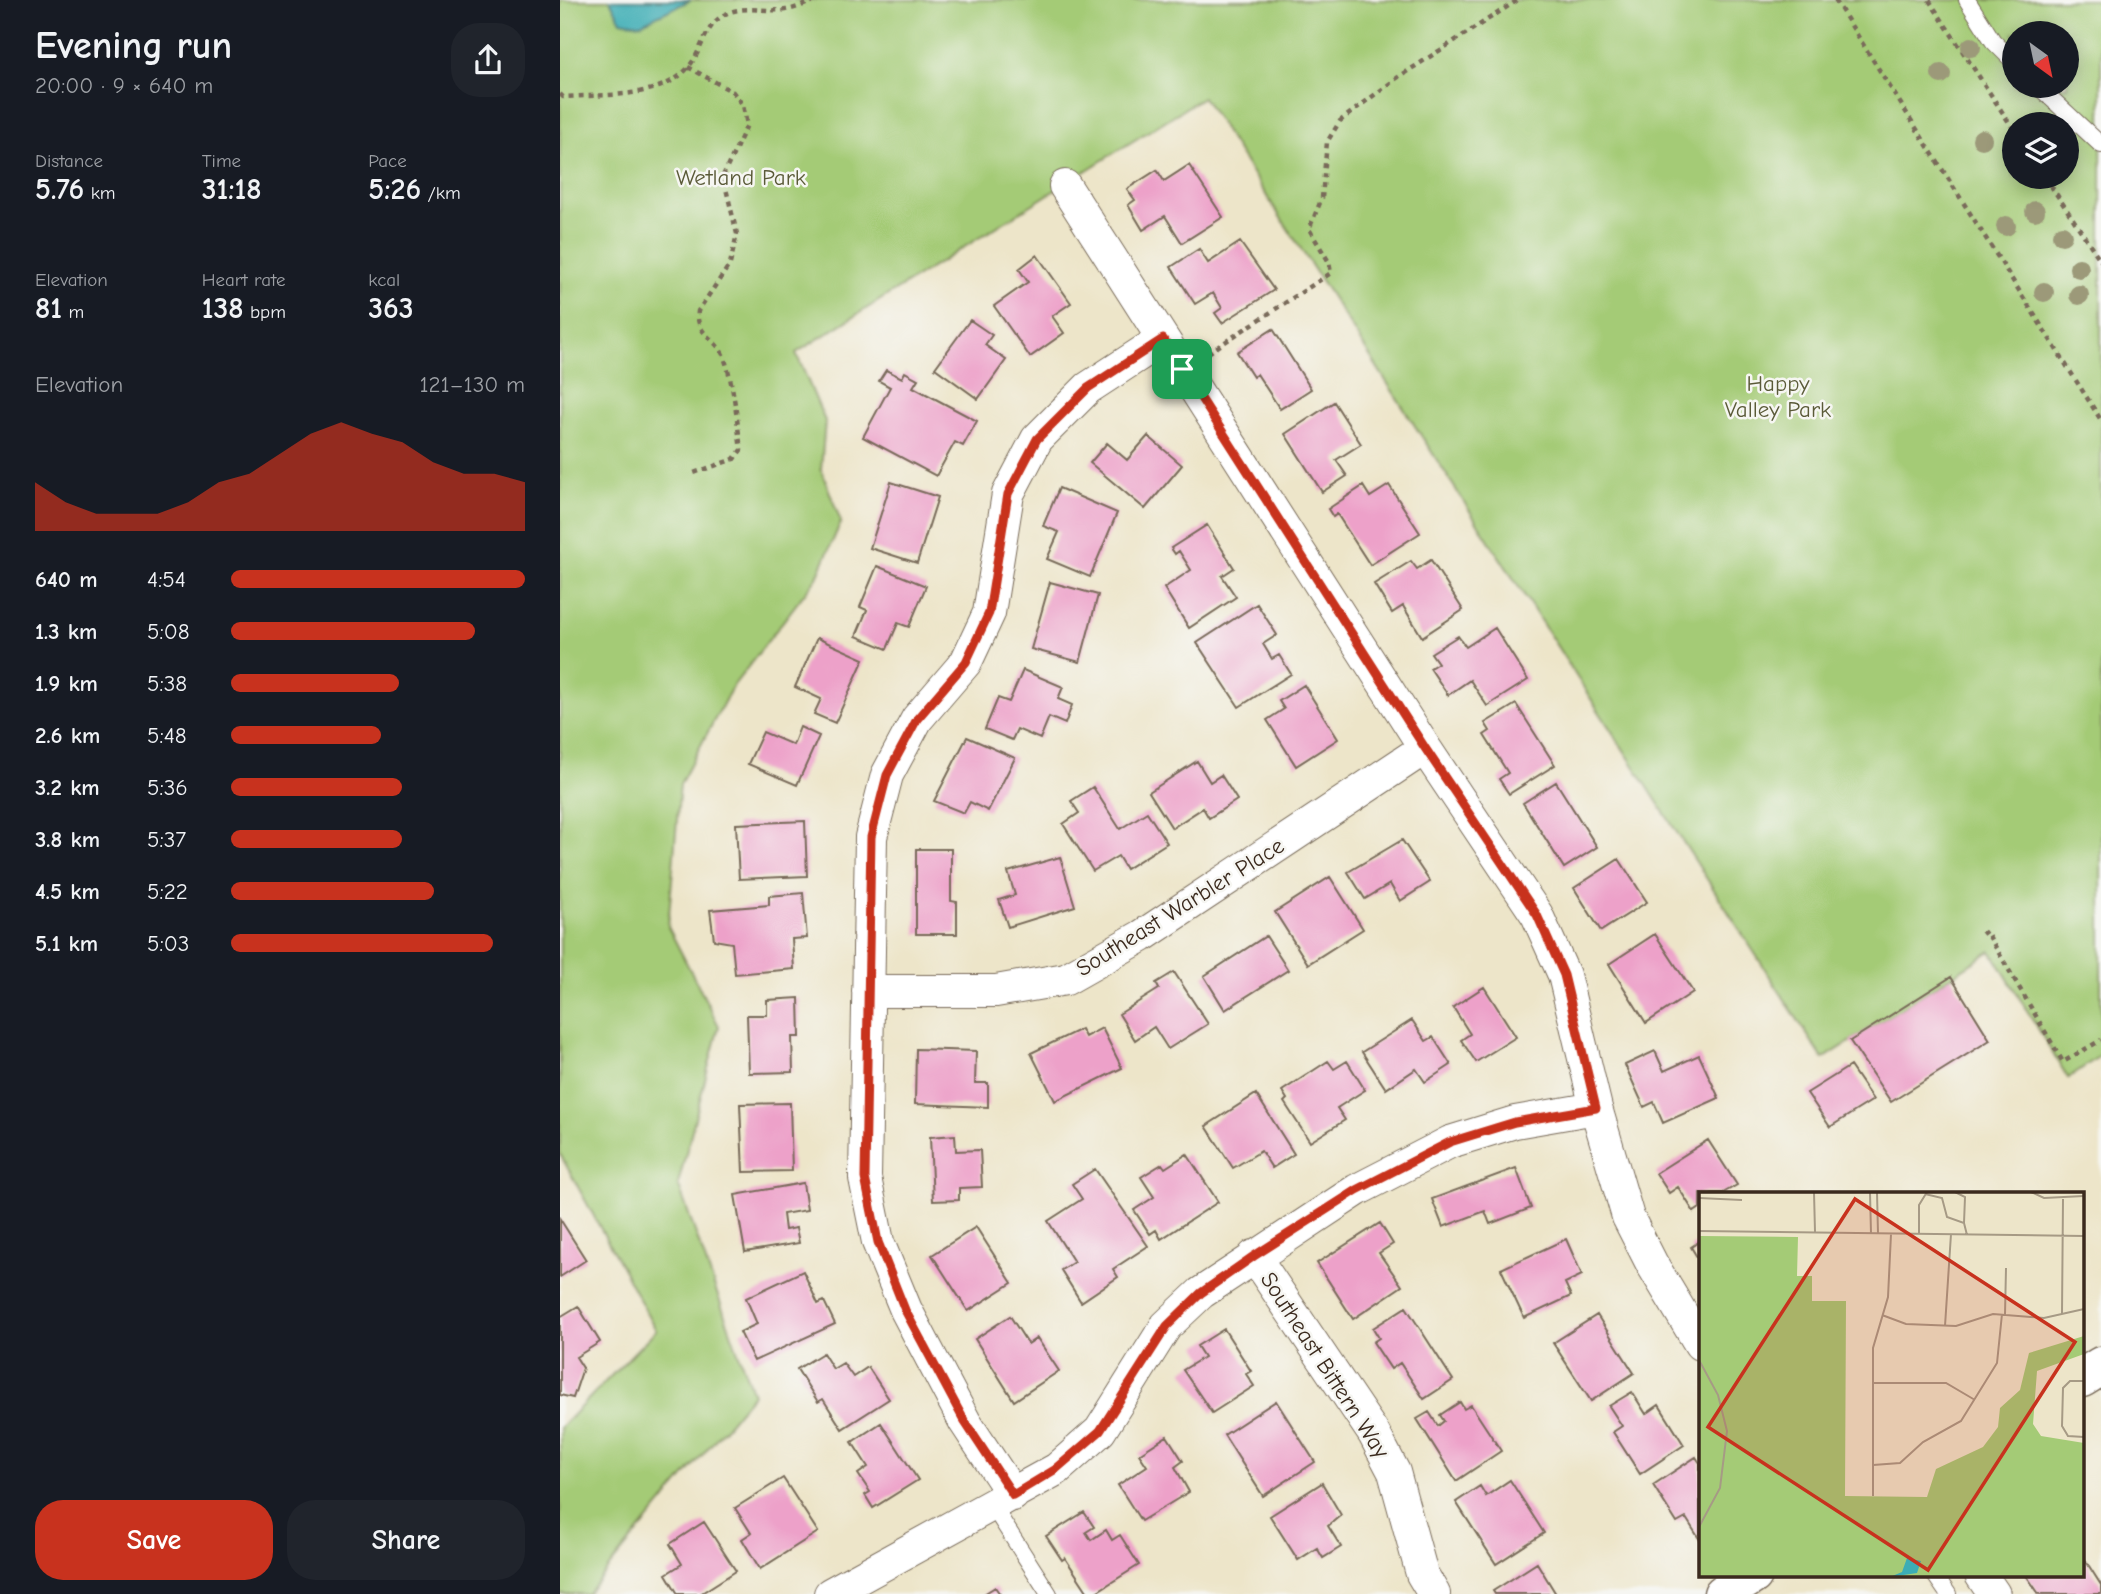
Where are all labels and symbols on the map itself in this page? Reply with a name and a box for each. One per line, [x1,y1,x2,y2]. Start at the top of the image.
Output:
north arrow [2002,21,2079,98]
park label: Wetland Park [676,164,806,191]
pin [1152,339,1212,399]
park label: Happy Valley Park [1725,370,1831,423]
street label: Southeast Warbler Place [1071,832,1289,982]
inset map [1699,1192,2084,1576]
street label: Southeast Bittern Way [1255,1267,1396,1464]

